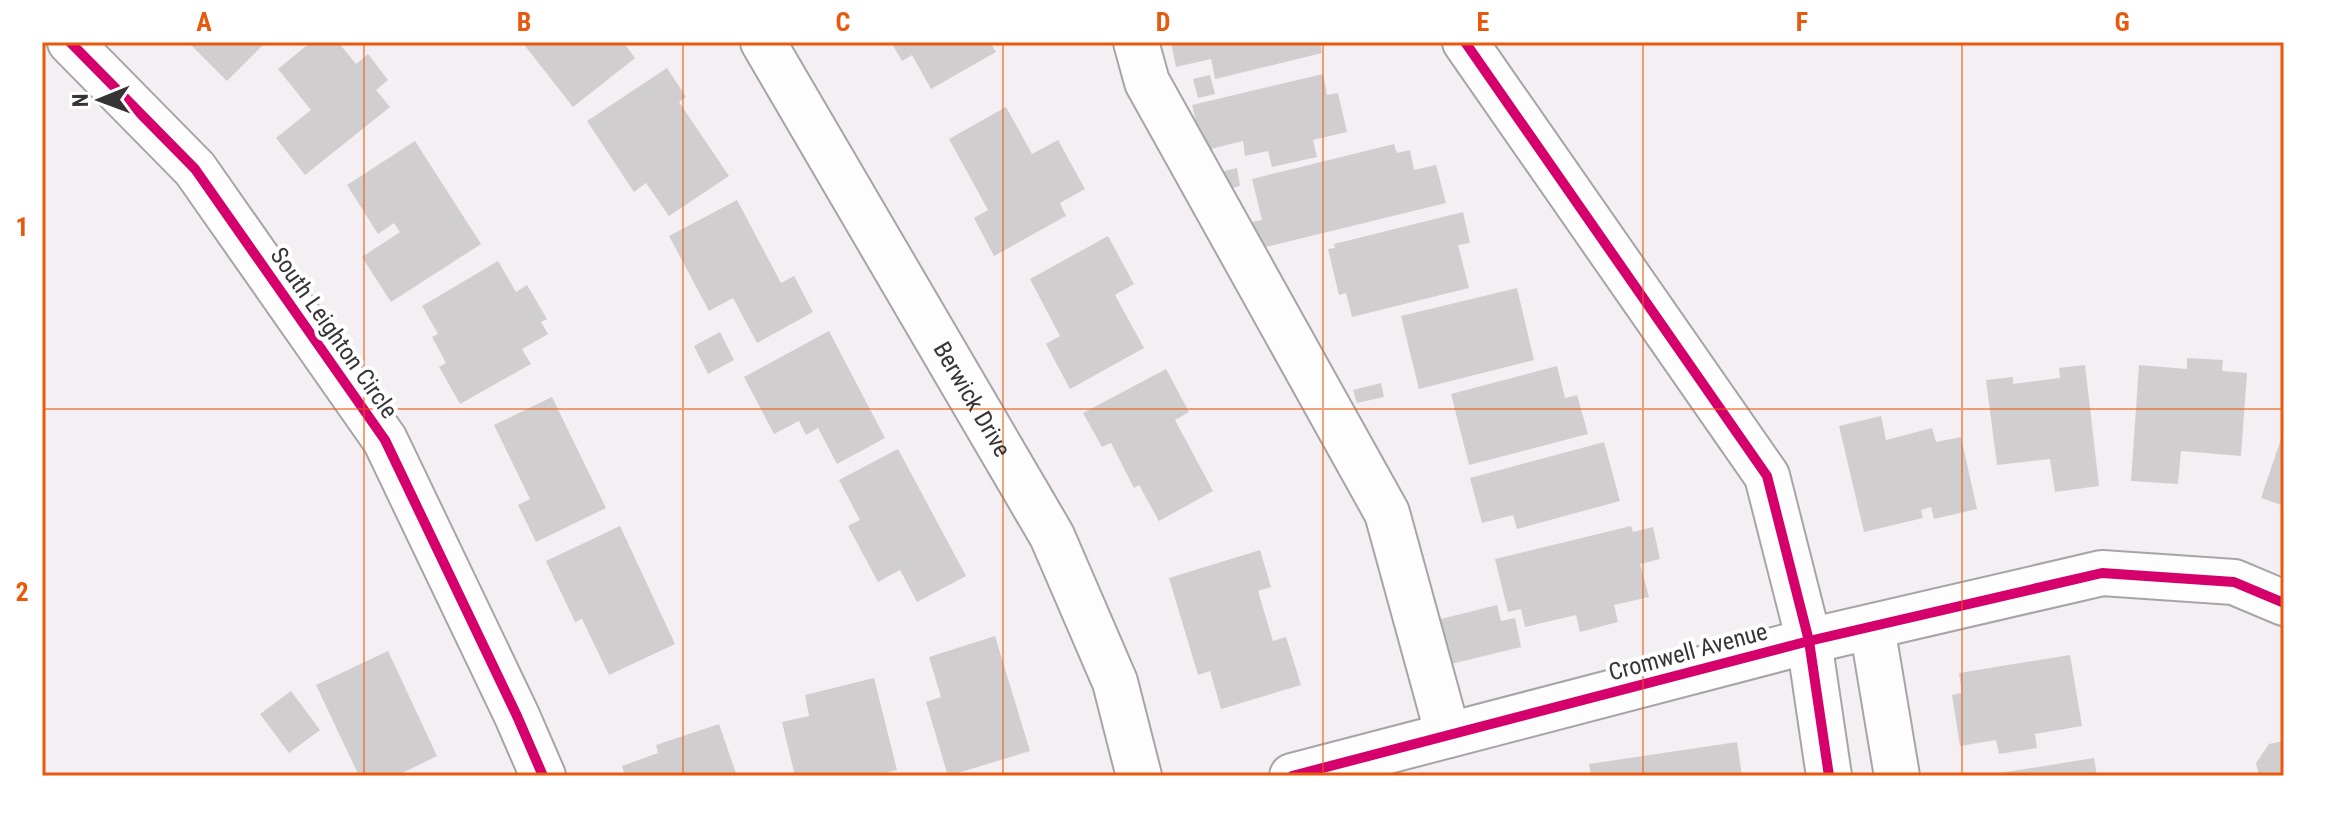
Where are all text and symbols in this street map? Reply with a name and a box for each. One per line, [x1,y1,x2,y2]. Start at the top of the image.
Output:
text: A [196,7,212,37]
text: B [517,7,531,37]
text: C [836,7,851,37]
text: D [1156,7,1170,37]
text: E [1477,7,1490,37]
text: F [1796,7,1808,37]
text: G [2114,7,2130,37]
north arrow [60,60,140,140]
text: N [68,93,93,107]
text: 1 [15,212,29,242]
street label: South Leighton Circle [265,242,403,424]
street label: Berwick Drive [928,337,1017,462]
text: 2 [15,577,29,607]
street label: Cromwell Avenue [1606,617,1770,687]

